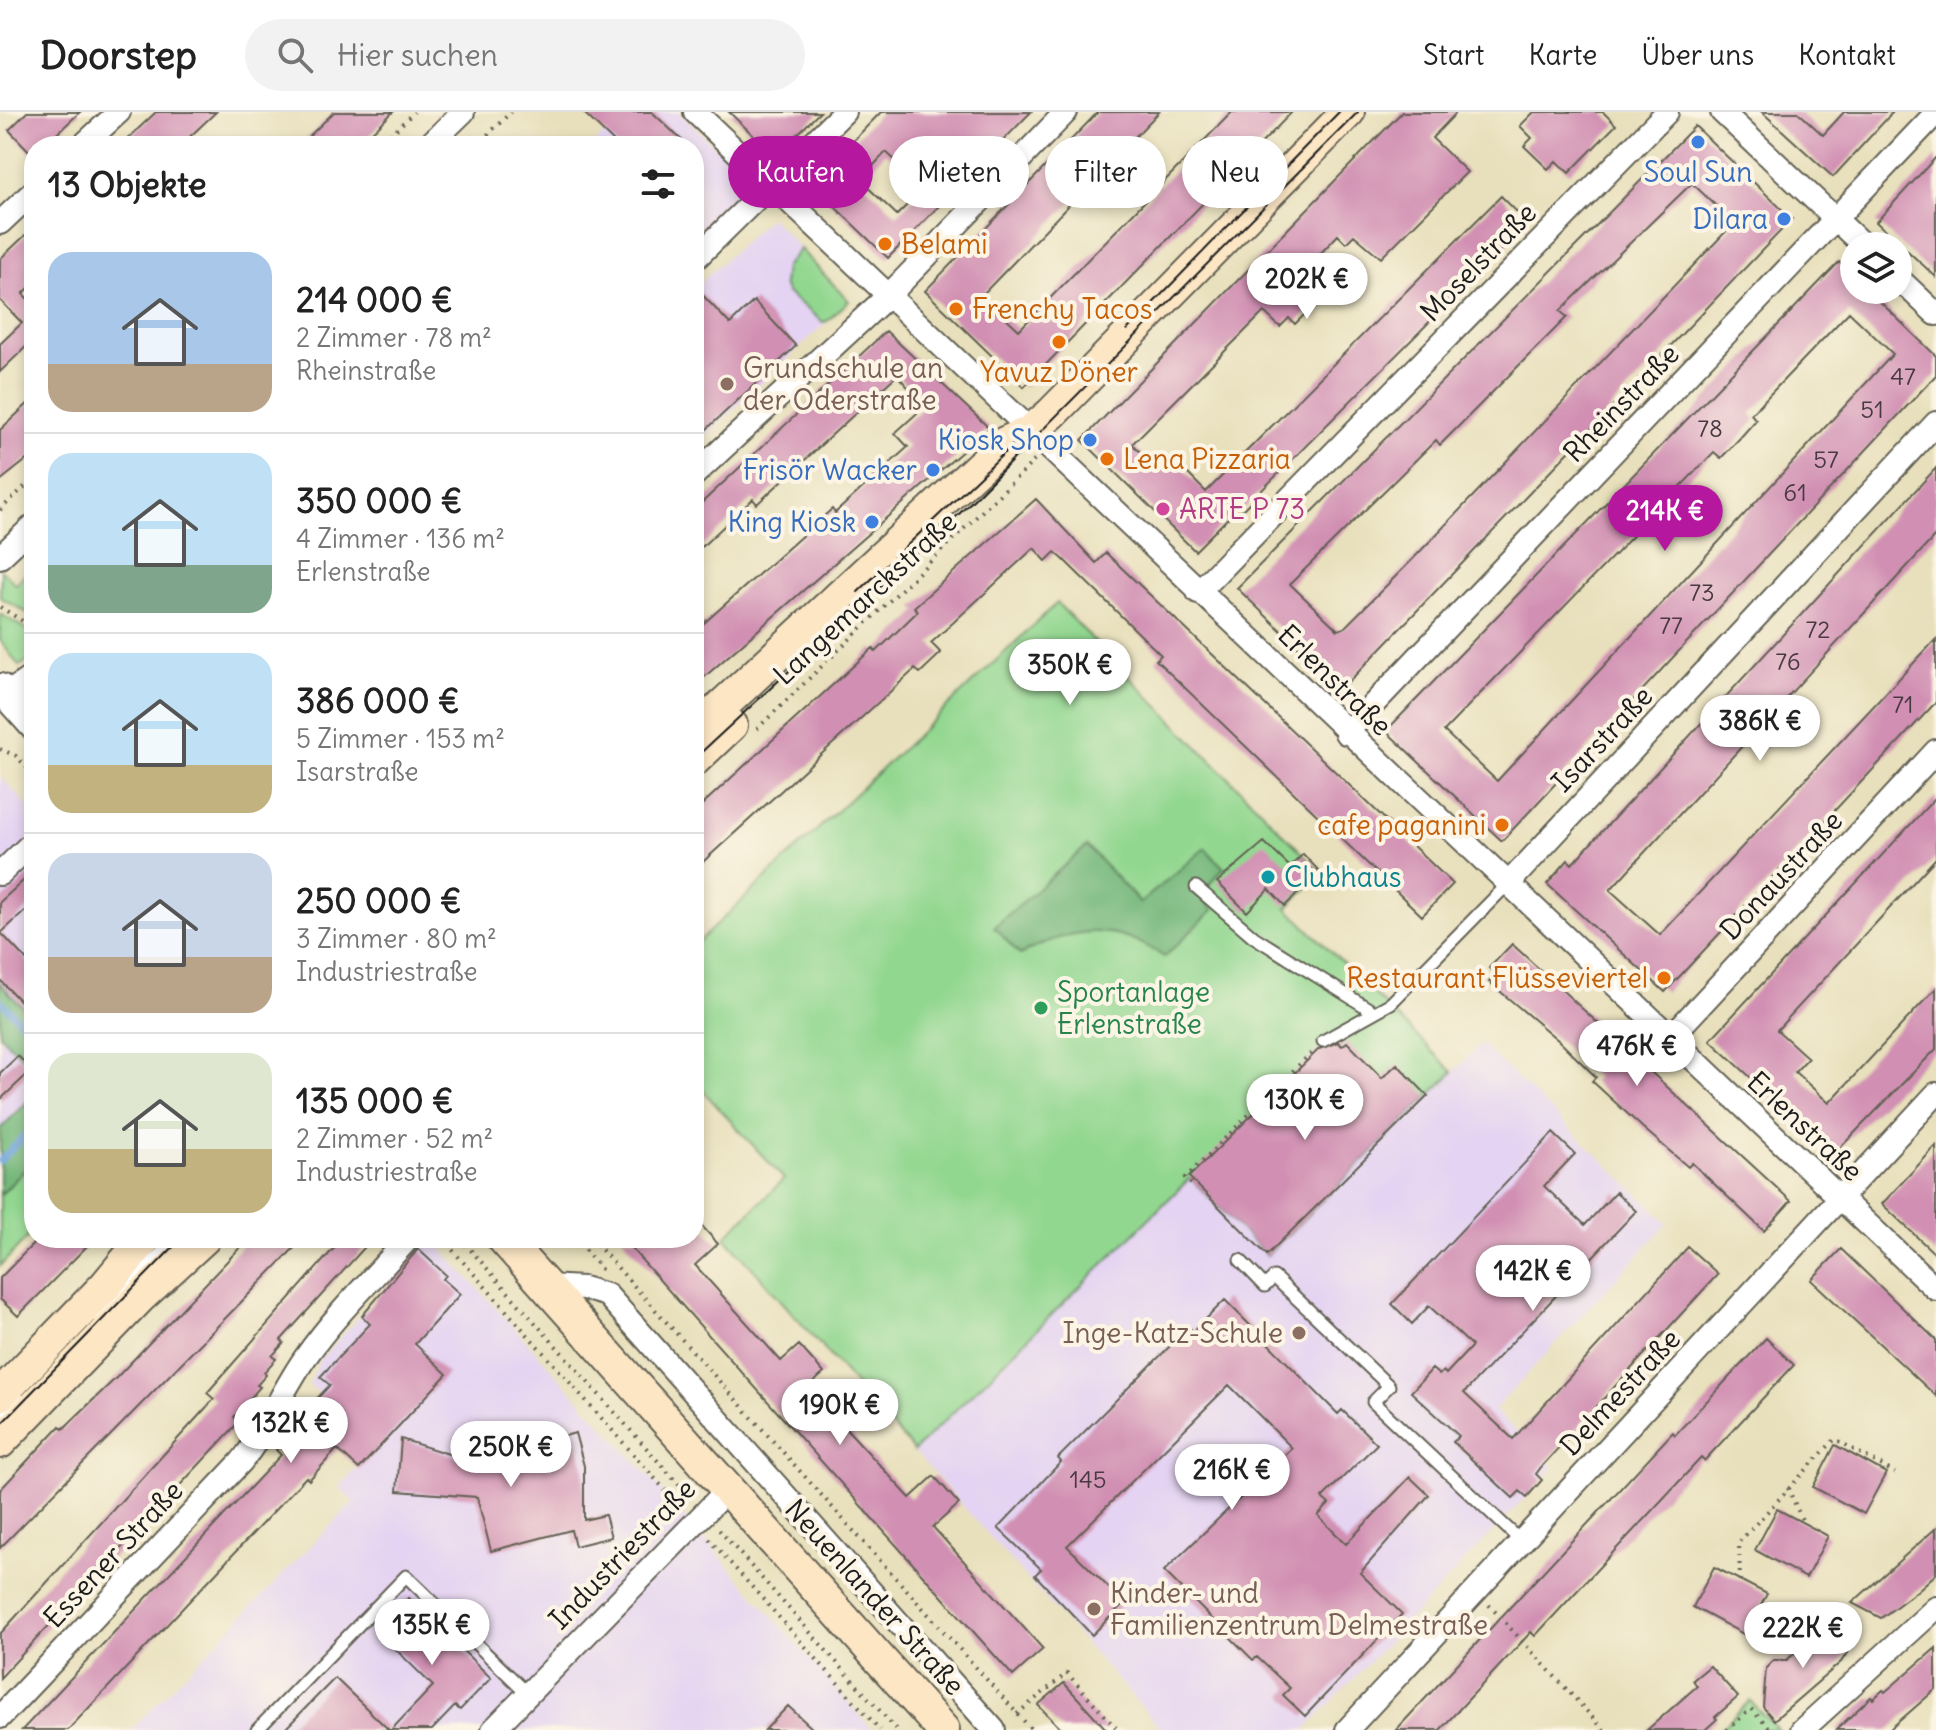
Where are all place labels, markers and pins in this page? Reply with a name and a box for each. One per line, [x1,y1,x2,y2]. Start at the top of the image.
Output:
marker: Soul Sun [1689,133,1707,151]
place label: Soul Sun [1644,154,1752,190]
place label: Dilara [1693,201,1768,237]
marker: Dilara [1775,210,1793,228]
place label: Belami [901,226,988,262]
marker: Belami [876,235,894,253]
pin: 202K € [1242,253,1372,321]
place label: Frenchy Tacos [972,291,1153,327]
marker: Frenchy Tacos [947,300,965,318]
marker: Yavuz Döner [1050,333,1068,351]
place label: Grundschule an der Oderstraße [743,350,943,418]
place label: Yavuz Döner [980,354,1138,390]
marker: Grundschule an der Oderstraße [718,375,736,393]
place label: Kiosk Shop [938,422,1074,458]
marker: Kiosk Shop [1081,431,1099,449]
place label: Lena Pizzaria [1123,441,1291,477]
marker: Lena Pizzaria [1098,450,1116,468]
place label: Frisör Wacker [743,452,917,488]
marker: Frisör Wacker [924,461,942,479]
pin: 214K € [1600,485,1730,553]
place label: ARTE P 73 [1179,491,1305,527]
marker: ARTE P 73 [1154,500,1172,518]
place label: King Kiosk [728,504,856,540]
marker: King Kiosk [863,513,881,531]
pin: 350K € [1005,639,1135,707]
pin: 386K € [1695,695,1825,763]
place label: cafe paganini [1317,807,1486,843]
marker: cafe paganini [1493,816,1511,834]
place label: Clubhaus [1284,859,1402,895]
marker: Clubhaus [1259,868,1277,886]
place label: Restaurant Flüsseviertel [1346,960,1648,996]
marker: Restaurant Flüsseviertel [1655,969,1673,987]
place label: Sportanlage Erlenstraße [1057,974,1210,1042]
marker: Sportanlage Erlenstraße [1032,999,1050,1017]
pin: 476K € [1572,1020,1702,1088]
pin: 130K € [1240,1074,1370,1142]
pin: 142K € [1468,1245,1598,1313]
place label: Inge-Katz-Schule [1062,1315,1283,1351]
marker: Inge-Katz-Schule [1290,1324,1308,1342]
pin: 190K € [775,1379,905,1447]
pin: 132K € [226,1397,356,1465]
pin: 250K € [446,1421,576,1489]
pin: 216K € [1167,1444,1297,1512]
place label: Kinder- und Familienzentrum Delmestraße [1110,1575,1488,1643]
pin: 135K € [367,1599,497,1667]
marker: Kinder- und Familienzentrum Delmestraße [1085,1600,1103,1618]
pin: 222K € [1738,1602,1868,1670]

